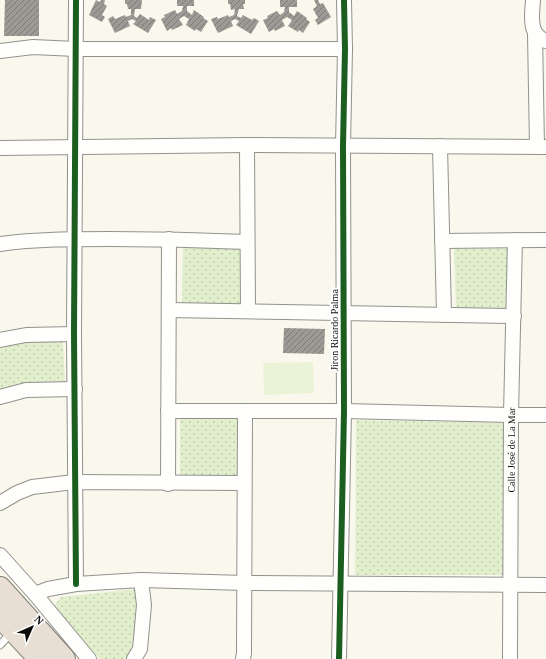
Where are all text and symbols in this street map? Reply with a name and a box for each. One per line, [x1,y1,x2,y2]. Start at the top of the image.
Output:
street label: Jiron Ricardo Palma [329,289,340,371]
street label: Calle José de La Mar [506,407,517,493]
north arrow [12,607,52,647]
text: N [32,613,46,627]

